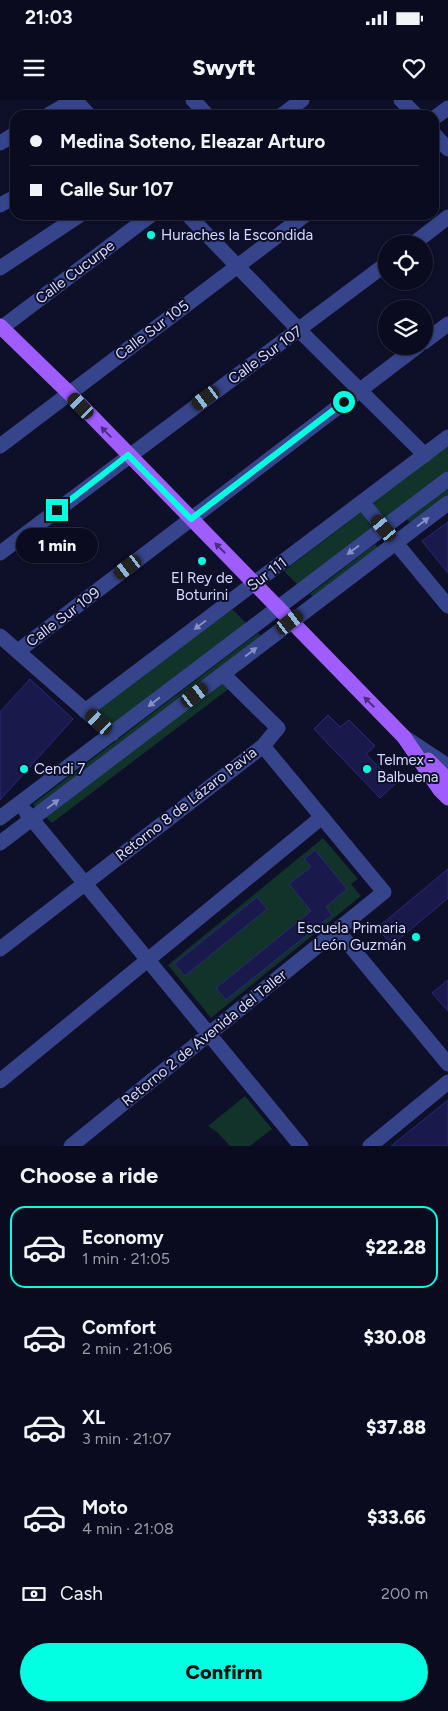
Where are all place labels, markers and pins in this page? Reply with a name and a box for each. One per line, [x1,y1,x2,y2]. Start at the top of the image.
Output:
place label: Huraches la Escondida [161,226,313,244]
marker: Huraches la Escondida [145,229,157,241]
marker: El Rey de Boturini [196,555,208,567]
place label: El Rey de Boturini [171,569,233,604]
place label: Telmex - Balbuena [377,751,439,786]
place label: Cendi 7 [34,760,85,778]
marker: Cendi 7 [18,763,30,775]
marker: Telmex - Balbuena [361,763,373,775]
place label: Escuela Primaria León Guzmán [297,919,406,954]
marker: Escuela Primaria León Guzmán [410,931,422,943]

